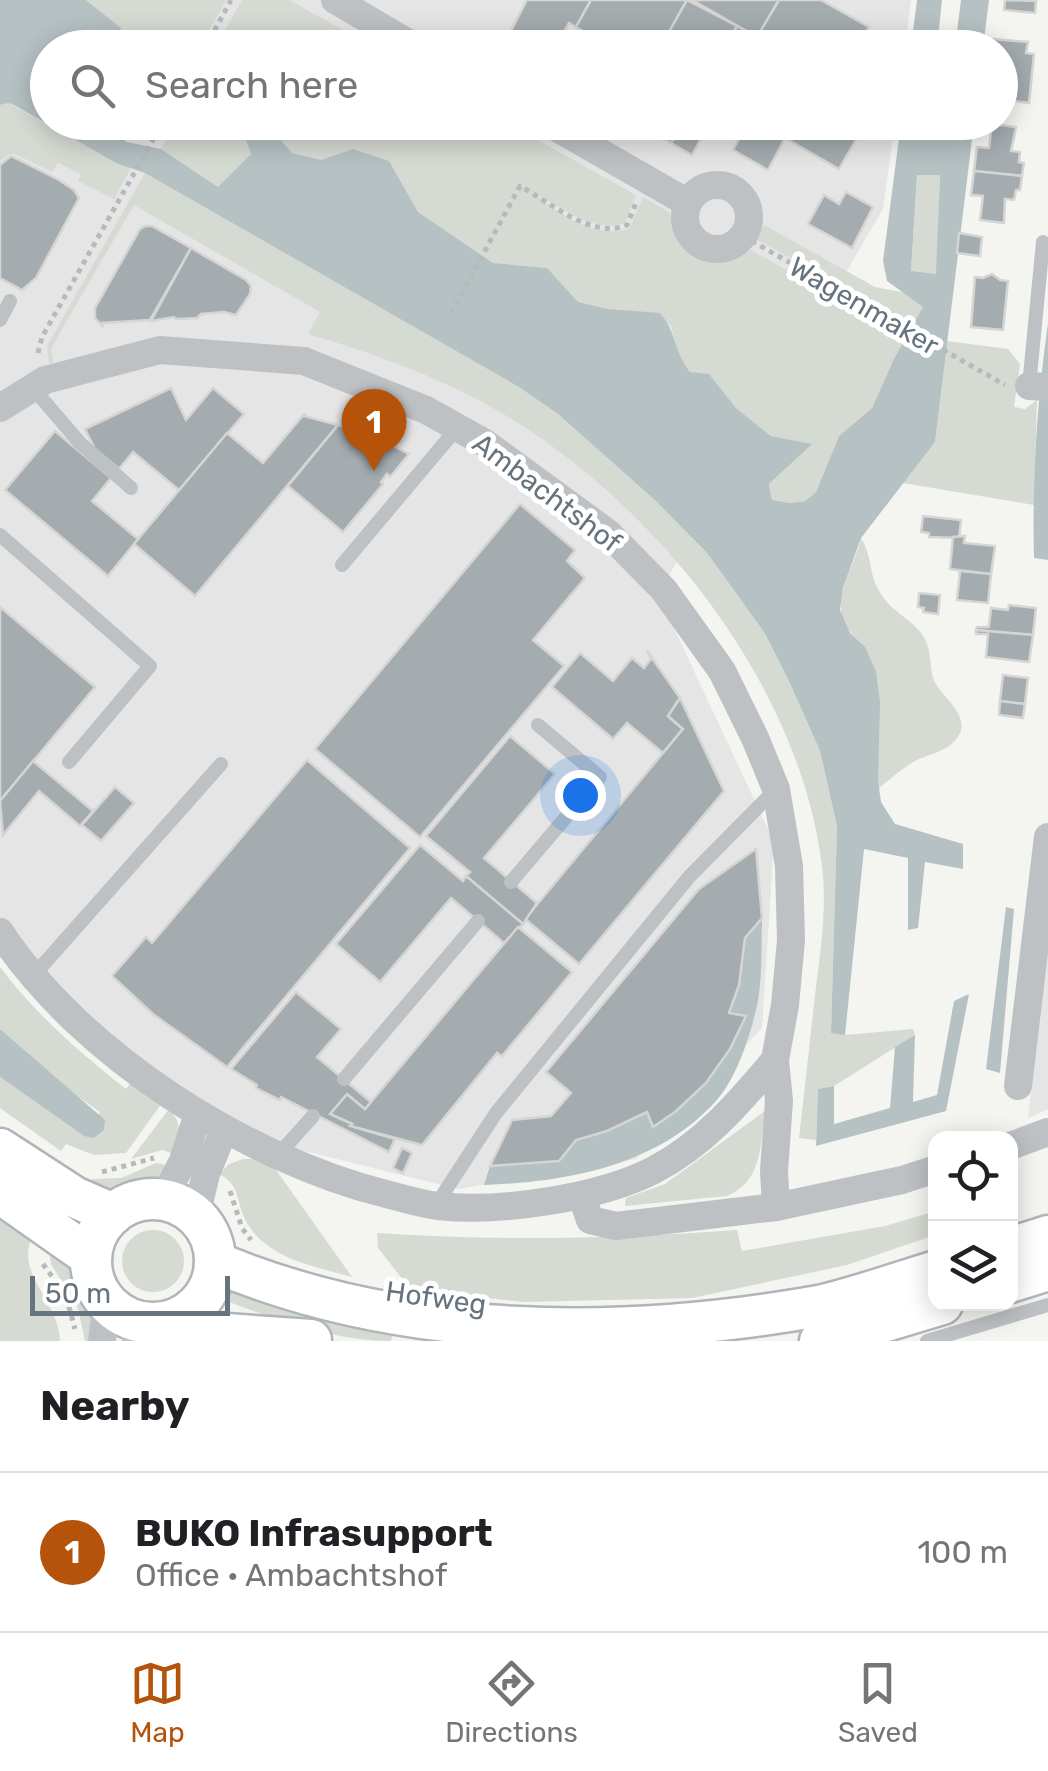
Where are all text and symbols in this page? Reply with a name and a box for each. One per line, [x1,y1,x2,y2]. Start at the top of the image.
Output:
search box [30,30,1018,140]
icon: search [65,58,120,113]
text: Search here [145,62,358,108]
street label: Wagenmaker [783,250,945,362]
pin: 1 [342,388,406,471]
street label: Ambachtshof [466,427,628,560]
your location [555,770,606,821]
map controls [928,1131,1018,1311]
button: locate [928,1131,1018,1221]
button: layers [928,1221,1018,1311]
scale bar [30,1271,230,1316]
street label: Hofweg [384,1275,488,1321]
text: 50 m [45,1277,111,1310]
text: Nearby [40,1381,190,1431]
text: BUKO Infrasupport [135,1510,493,1556]
text: 1 [65,1533,80,1571]
text: 100 m [917,1533,1008,1571]
text: Office · Ambachtshof [135,1556,447,1594]
tab: Map [130,1656,185,1749]
tab: Directions [445,1656,578,1749]
tab: Saved [838,1656,918,1749]

